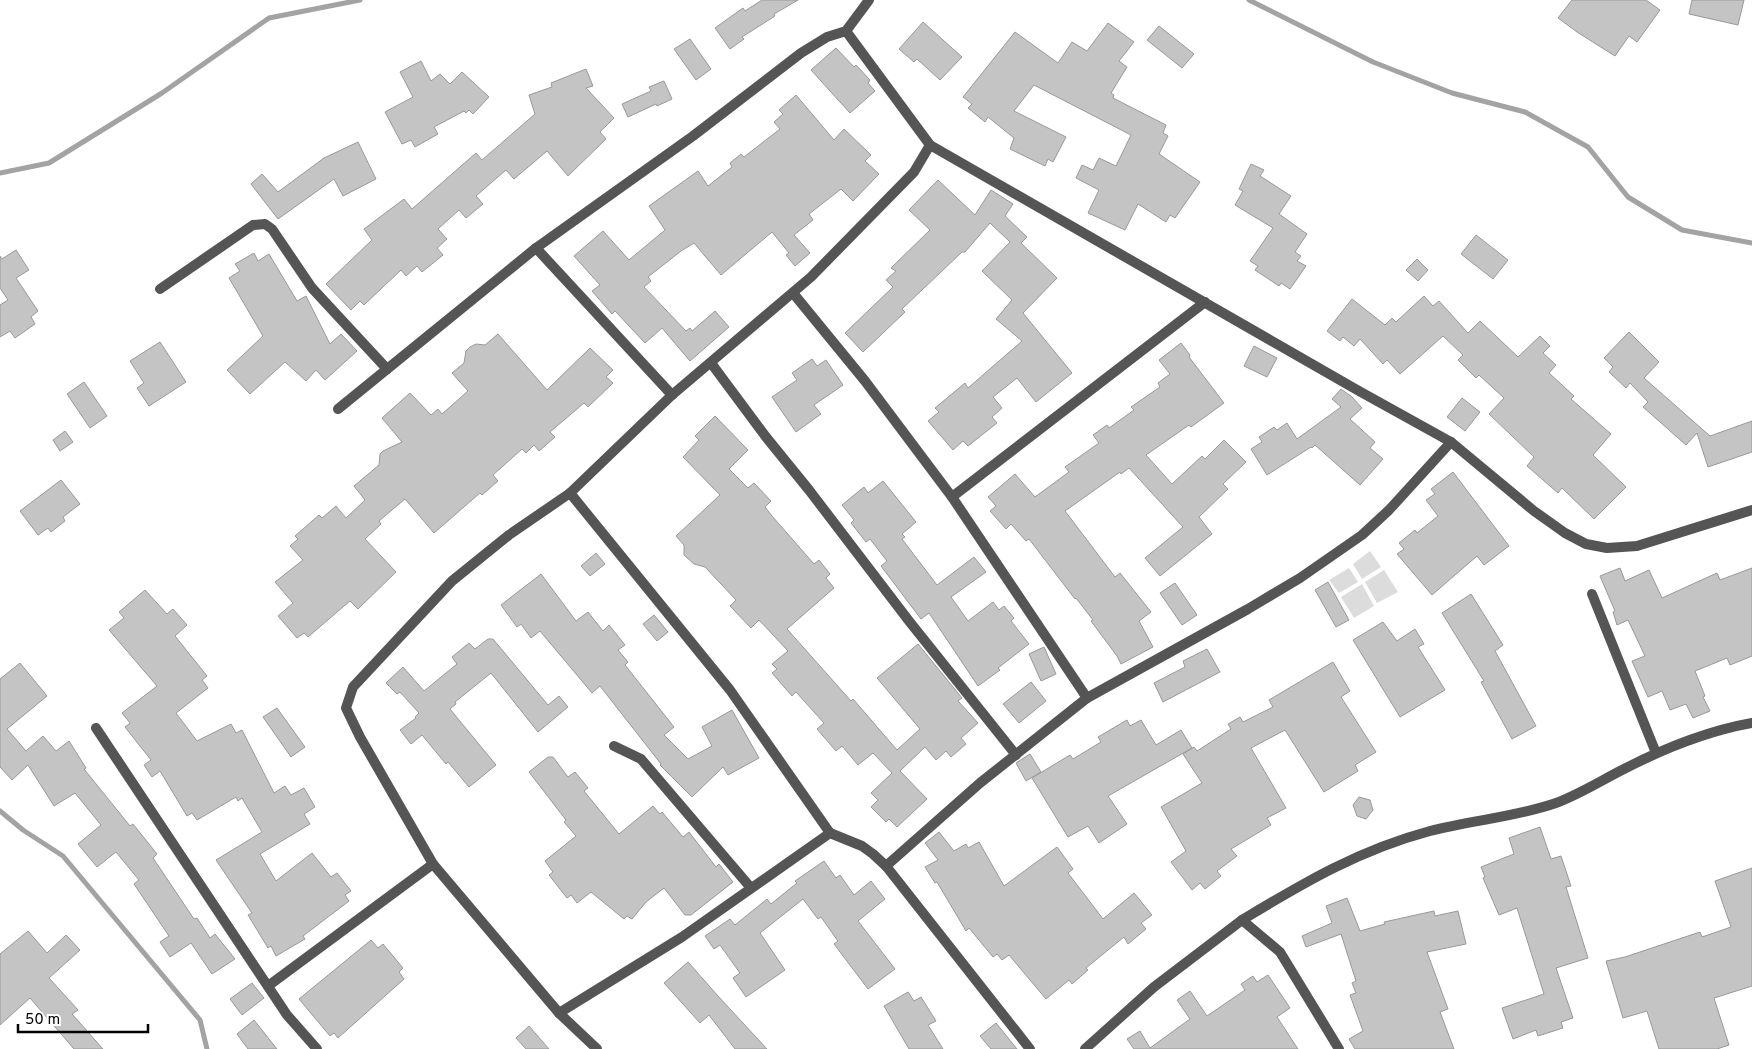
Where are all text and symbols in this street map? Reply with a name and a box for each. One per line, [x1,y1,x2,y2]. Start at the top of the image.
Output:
scale bar [18,1002,148,1034]
text: 50 m [25,1011,60,1030]

